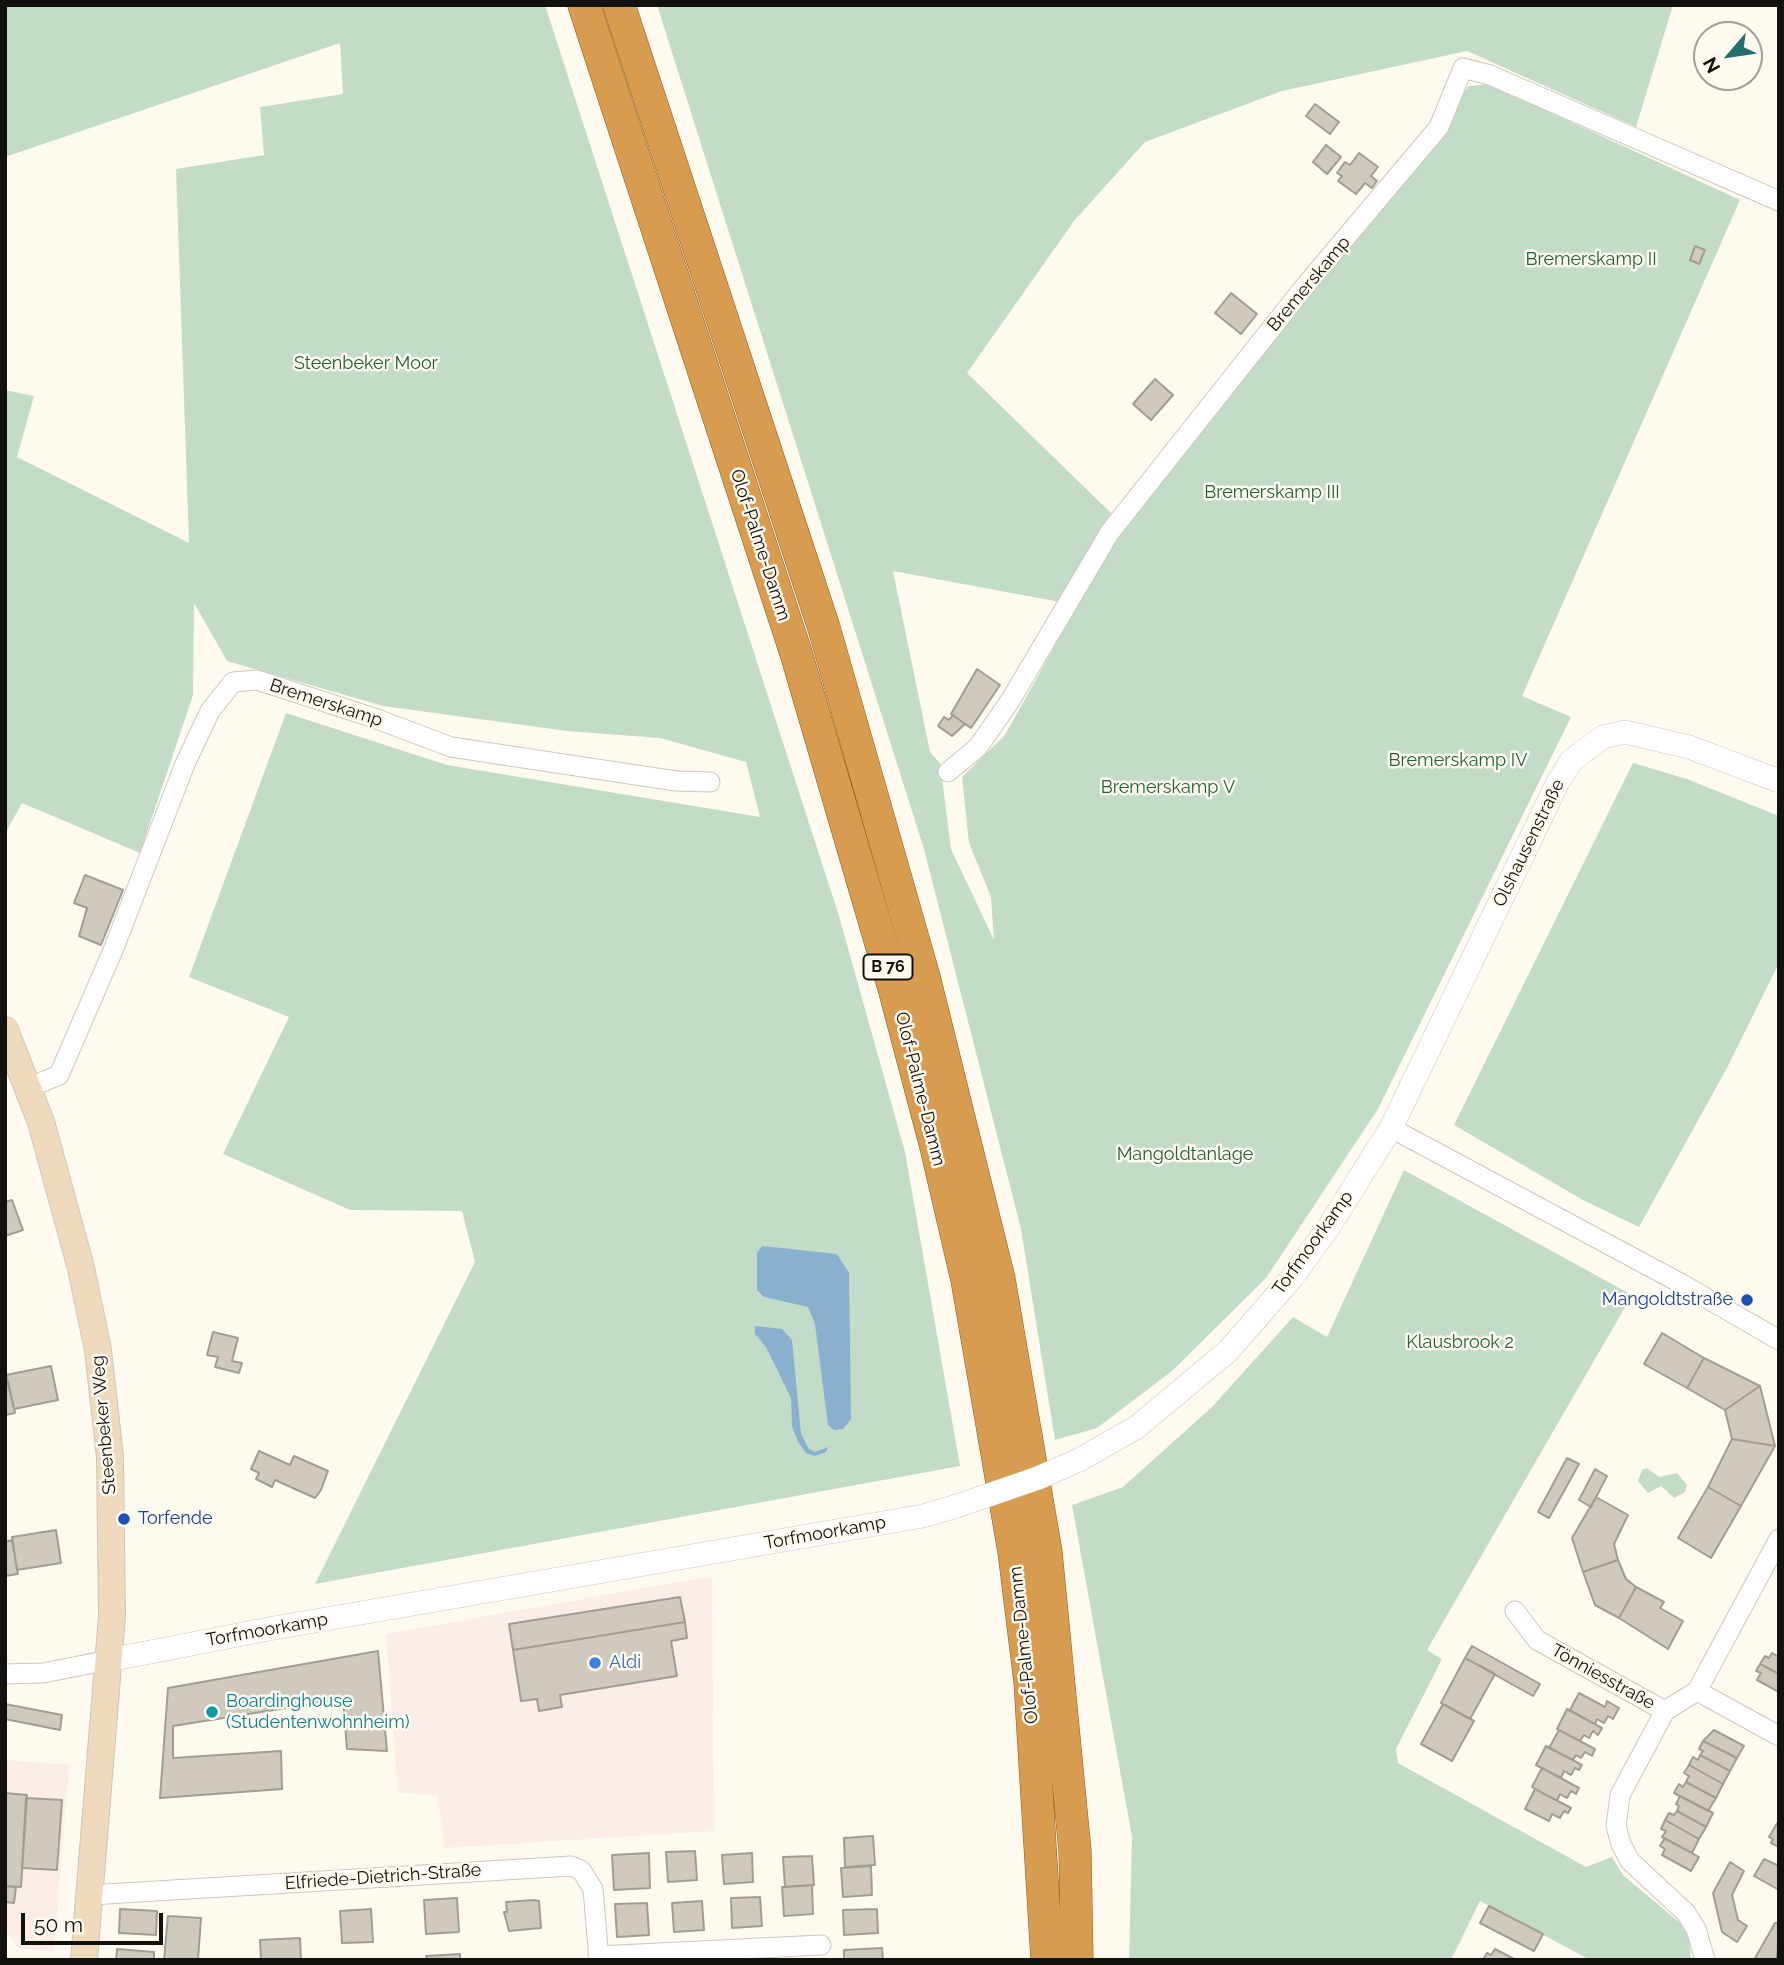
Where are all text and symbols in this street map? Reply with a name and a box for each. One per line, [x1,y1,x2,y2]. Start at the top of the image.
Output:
north arrow [1693,21,1763,91]
text: N [1698,54,1725,77]
street label: Bremerskamp [1263,232,1355,336]
park label: Bremerskamp II [1525,249,1657,271]
park label: Steenbeker Moor [294,353,438,375]
street label: Olof-Palme-Damm [725,466,795,624]
park label: Bremerskamp III [1204,482,1340,504]
street label: Bremerskamp [267,675,385,731]
park label: Bremerskamp IV [1389,750,1527,772]
street label: Olshausenstraße [1489,776,1569,910]
park label: Bremerskamp V [1101,777,1235,799]
road number: B 76 [864,954,912,979]
street label: Olof-Palme-Damm [890,1010,950,1168]
park label: Mangoldtanlage [1117,1144,1253,1166]
street label: Torfmoorkamp [1268,1187,1358,1299]
place label: Mangoldtstraße [1602,1289,1733,1311]
marker: Mangoldtstraße [1739,1292,1755,1308]
park label: Klausbrook 2 [1406,1332,1514,1354]
street label: Steenbeker Weg [87,1354,121,1496]
place label: Torfende [138,1508,212,1530]
marker: Torfende [116,1511,132,1527]
street label: Torfmoorkamp [762,1512,888,1554]
street label: Olof-Palme-Damm [1005,1565,1043,1725]
street label: Torfmoorkamp [204,1609,330,1651]
street label: Tönniesstraße [1547,1640,1659,1714]
place label: Aldi [609,1652,641,1674]
marker: Aldi [587,1655,603,1671]
place label: Boardinghouse (Studentenwohnheim) [226,1691,410,1734]
marker: Boardinghouse (Studentenwohnheim) [204,1704,220,1720]
street label: Elfriede-Dietrich-Straße [284,1859,482,1895]
scale bar [24,1898,166,1942]
text: 50 m [34,1912,83,1937]

